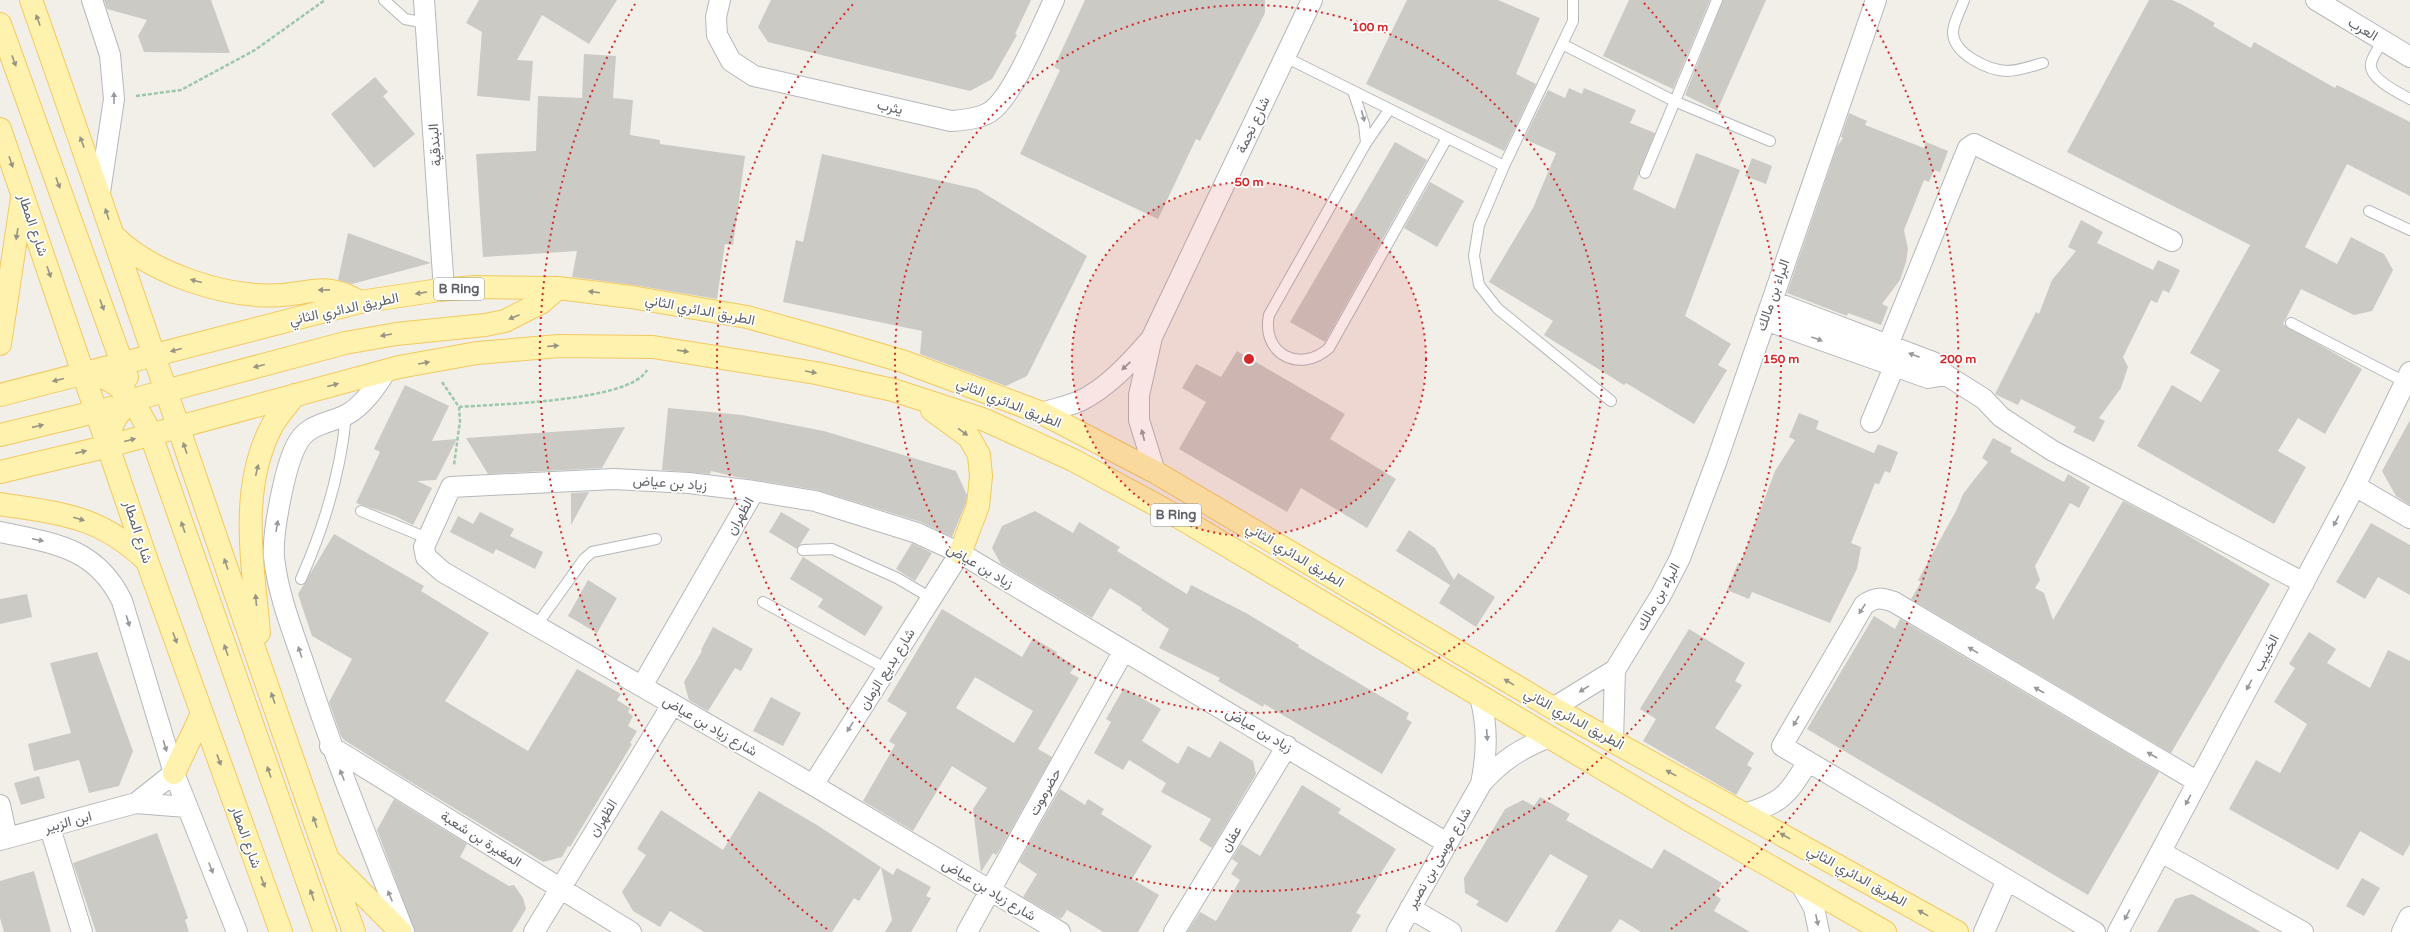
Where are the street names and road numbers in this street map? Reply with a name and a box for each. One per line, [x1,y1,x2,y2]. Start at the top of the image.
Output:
street label: العرب [2345,14,2381,44]
street label: شارع نجمة [1232,94,1275,157]
street label: يثرب [875,96,905,118]
street label: البندقية [425,123,445,167]
street label: شارع المطار [12,191,52,259]
street label: البراء بن مالك [1753,257,1793,333]
road number: B Ring [434,278,484,300]
street label: الطريق الدائري الثاني [288,289,401,332]
street label: الطريق الدائري الثاني [643,291,756,332]
street label: الطريق الدائري الثاني [953,374,1064,435]
street label: زياد بن عياض [632,472,708,494]
street label: الظهران [722,494,758,538]
street label: شارع المطار [118,498,156,566]
road number: B Ring [1151,504,1201,526]
street label: الطريق الدائري الثاني [1241,519,1347,594]
street label: زياد بن عياض [943,540,1017,592]
street label: البراء بن مالك [1632,560,1684,634]
street label: شارع بديع الزمان [855,625,920,714]
street label: الخبيب [2249,631,2283,675]
street label: الطريق الدائري الثاني [1520,685,1627,756]
street label: شارع زياد بن عياض [659,692,760,762]
street label: زياد بن عياض [1222,704,1296,756]
street label: حضرموت [1025,765,1065,819]
street label: الظهران [585,796,621,840]
street label: شارع المطار [225,803,265,871]
street label: شارع موسى بن نصير [1403,804,1477,914]
street label: المغيرة بن شعبة [437,807,525,871]
street label: ابن الزبير [41,808,94,837]
street label: عفان [1217,823,1245,855]
street label: الطريق الدائري الثاني [1803,842,1910,913]
street label: شارع زياد بن عياض [938,855,1039,926]

